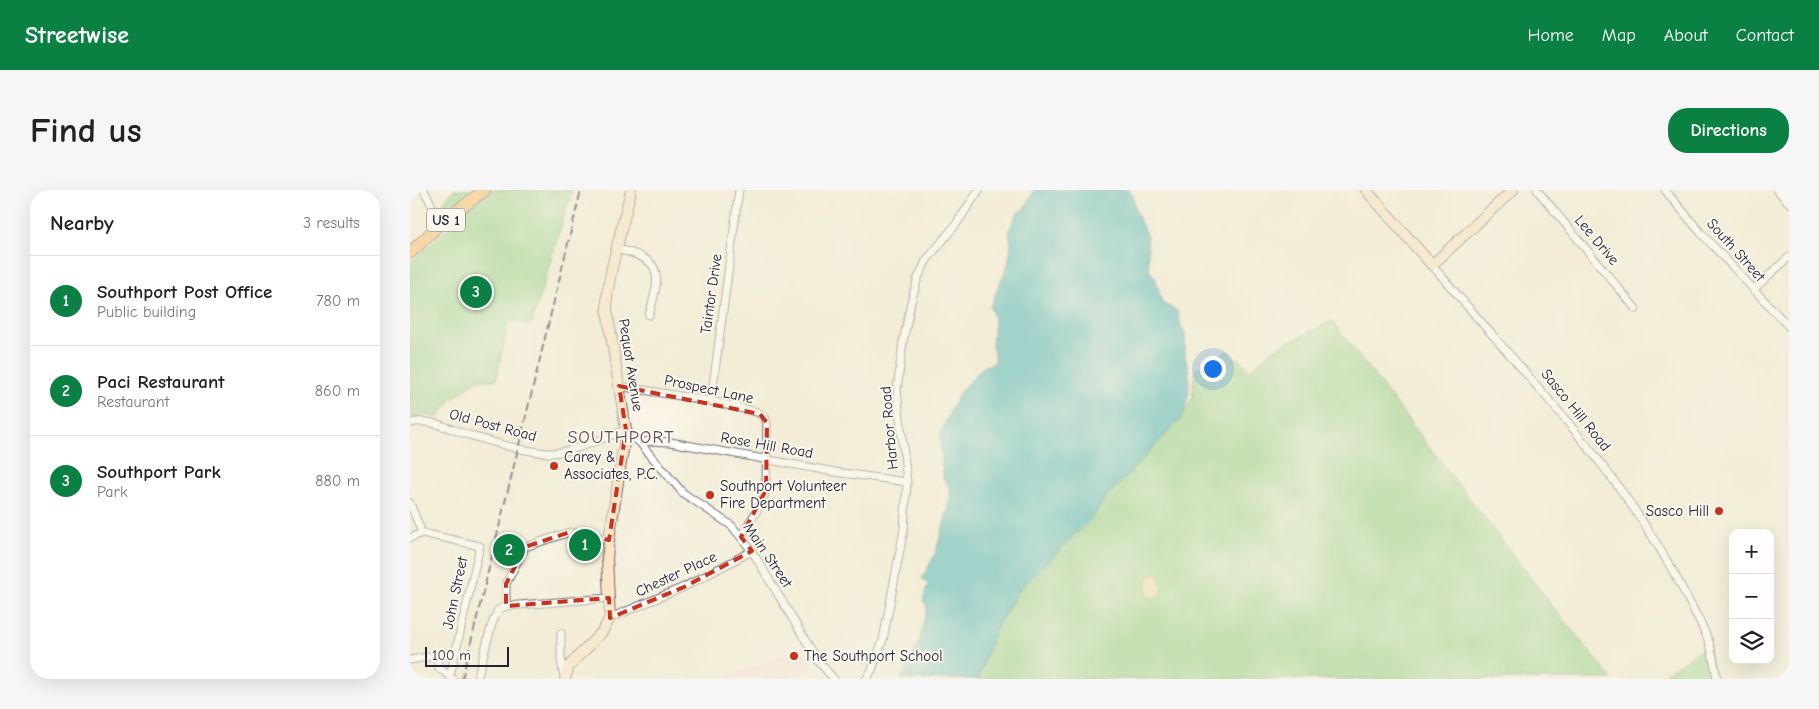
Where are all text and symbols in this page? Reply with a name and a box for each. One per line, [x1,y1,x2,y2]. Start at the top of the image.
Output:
text: Streetwise [25,21,129,49]
text: Home [1527,25,1574,46]
text: Map [1602,25,1636,46]
text: About [1664,25,1708,46]
text: Contact [1736,25,1794,46]
button: Directions [1668,108,1789,153]
text: Find us [30,110,142,151]
road number: US 1 [427,208,465,232]
text: Nearby [50,211,114,235]
street label: Lee Drive [1571,211,1623,269]
text: 3 results [303,214,360,232]
street label: South Street [1703,215,1770,286]
street label: Taintor Drive [696,252,726,335]
pin: 3 [460,273,492,311]
text: Southport Post Office [97,281,272,303]
text: 1 [63,292,69,310]
text: 780 m [316,292,360,310]
text: Public building [97,303,196,321]
street label: Pequot Avenue [615,317,647,413]
your location [1200,356,1226,382]
street label: Sasco Hill Road [1537,365,1615,455]
text: Paci Restaurant [97,371,225,393]
street label: Prospect Lane [663,371,756,407]
text: 2 [62,382,70,400]
text: 860 m [315,382,360,400]
street label: Harbor Road [876,385,902,471]
text: Restaurant [97,393,169,411]
street label: Old Post Road [447,405,539,445]
district label: SOUTHPORT [567,427,675,448]
street label: Rose Hill Road [719,428,815,462]
place label: Carey & Associates, P.C. [564,448,658,483]
marker: Carey & Associates, P.C. [548,460,560,472]
text: Southport Park [97,461,221,483]
text: 3 [62,472,70,490]
text: 880 m [315,472,360,490]
place label: Southport Volunteer Fire Department [720,477,847,512]
text: Park [97,483,128,501]
marker: Southport Volunteer Fire Department [704,489,716,501]
place label: Sasco Hill [1646,502,1709,520]
marker: Sasco Hill [1713,505,1725,517]
street label: Main Street [740,519,797,592]
pin: 1 [569,526,601,564]
map controls [1729,529,1774,664]
button: + [1729,529,1774,574]
pin: 2 [493,531,525,569]
street label: Chester Place [633,547,720,601]
street label: John Street [439,554,472,631]
button: − [1729,574,1774,619]
button: layers [1729,619,1774,664]
scale bar [425,644,509,667]
text: 100 m [432,647,471,664]
place label: The Southport School [804,647,942,665]
marker: The Southport School [788,650,800,662]

